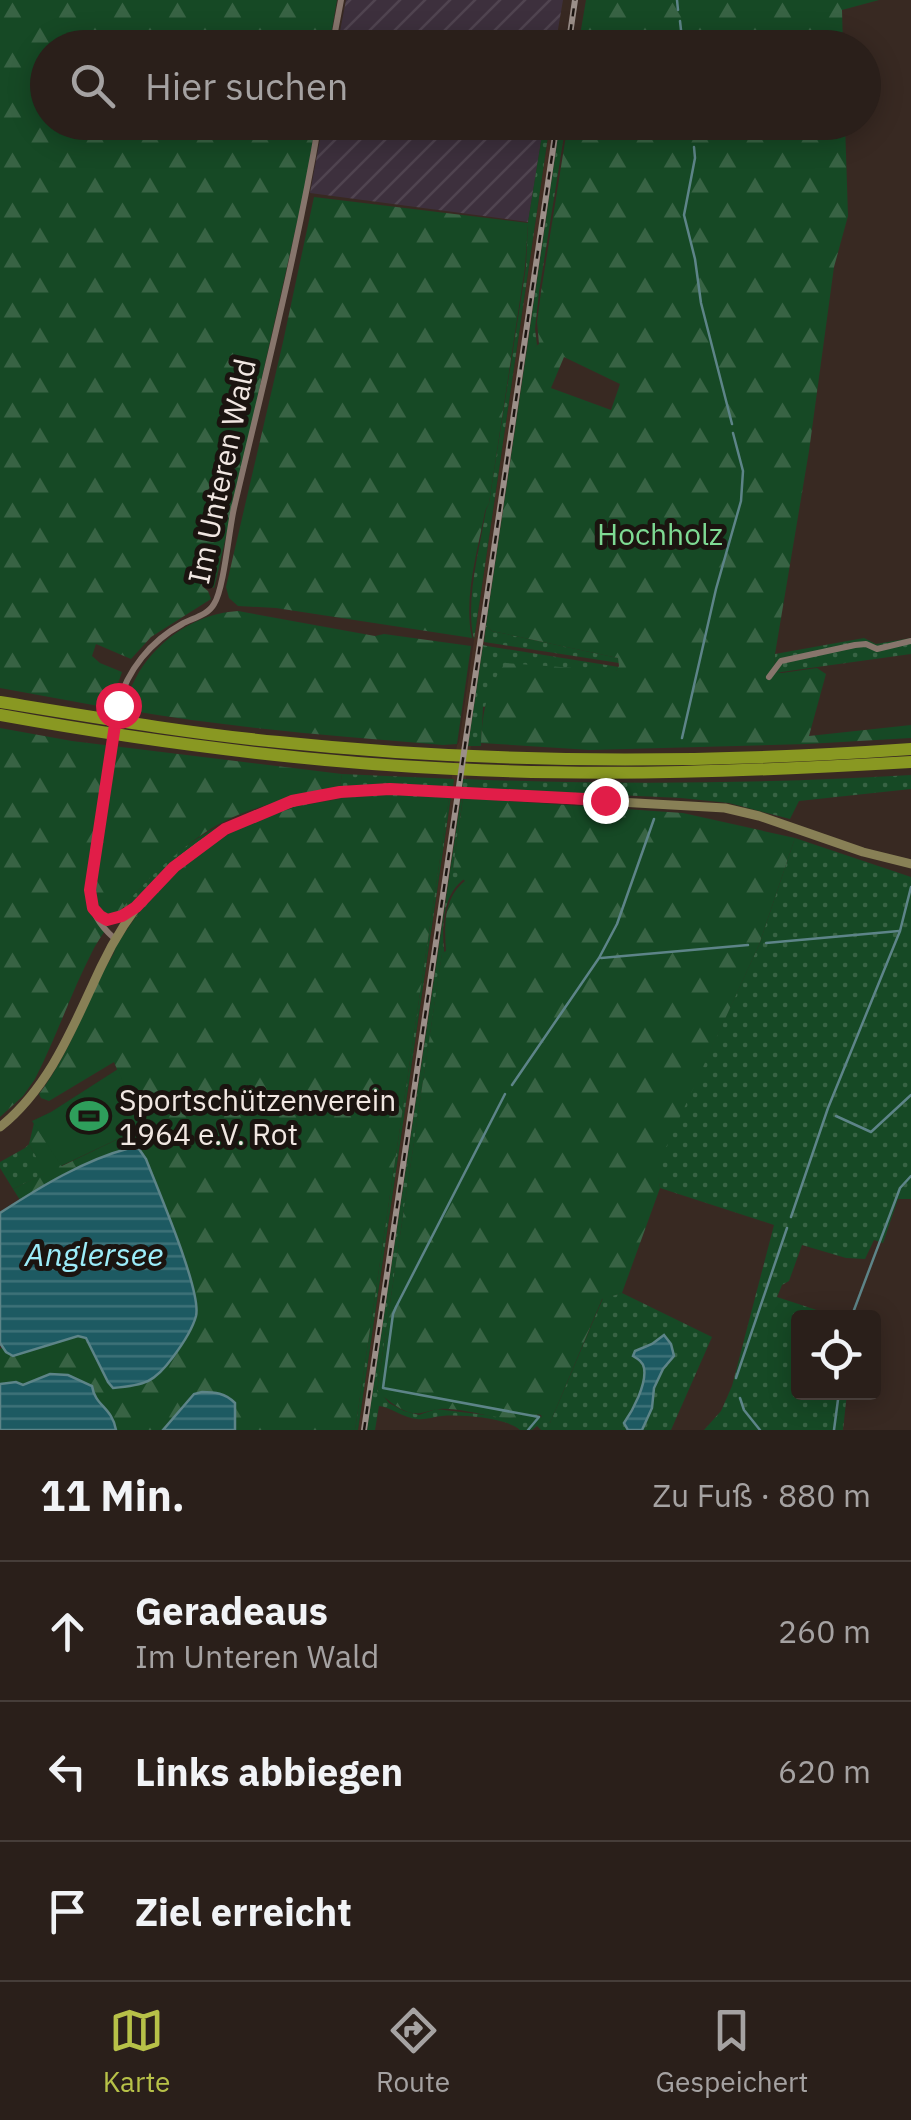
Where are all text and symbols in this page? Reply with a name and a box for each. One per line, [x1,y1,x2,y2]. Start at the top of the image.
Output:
search box [30,30,881,140]
icon: search [65,58,120,113]
text: Hier suchen [145,61,348,110]
street label: Im Unteren Wald [178,355,264,587]
park label: Hochholz [597,514,723,553]
route start [96,683,142,729]
route end [583,778,629,824]
place label: Sportschützenverein 1964 e.V. Rot [119,1080,396,1153]
sports icon: Sportschützenverein 1964 e.V. Rot [68,1095,110,1137]
water label: Anglersee [24,1233,163,1275]
map controls [791,1310,881,1400]
button: locate [791,1310,881,1400]
text: 11 Min. [40,1468,185,1523]
text: Zu Fuß · 880 m [653,1474,871,1516]
text: Geradeaus [135,1586,328,1635]
icon: ahead [40,1604,95,1659]
text: 260 m [778,1610,871,1652]
text: Im Unteren Wald [135,1635,379,1677]
icon: left [40,1744,95,1799]
text: Links abbiegen [135,1747,403,1796]
text: 620 m [778,1750,871,1792]
icon: arrive [40,1884,95,1939]
text: Ziel erreicht [135,1887,352,1936]
tab: Karte [103,2003,170,2100]
tab: Route [376,2003,450,2100]
tab: Gespeichert [656,2003,808,2100]

